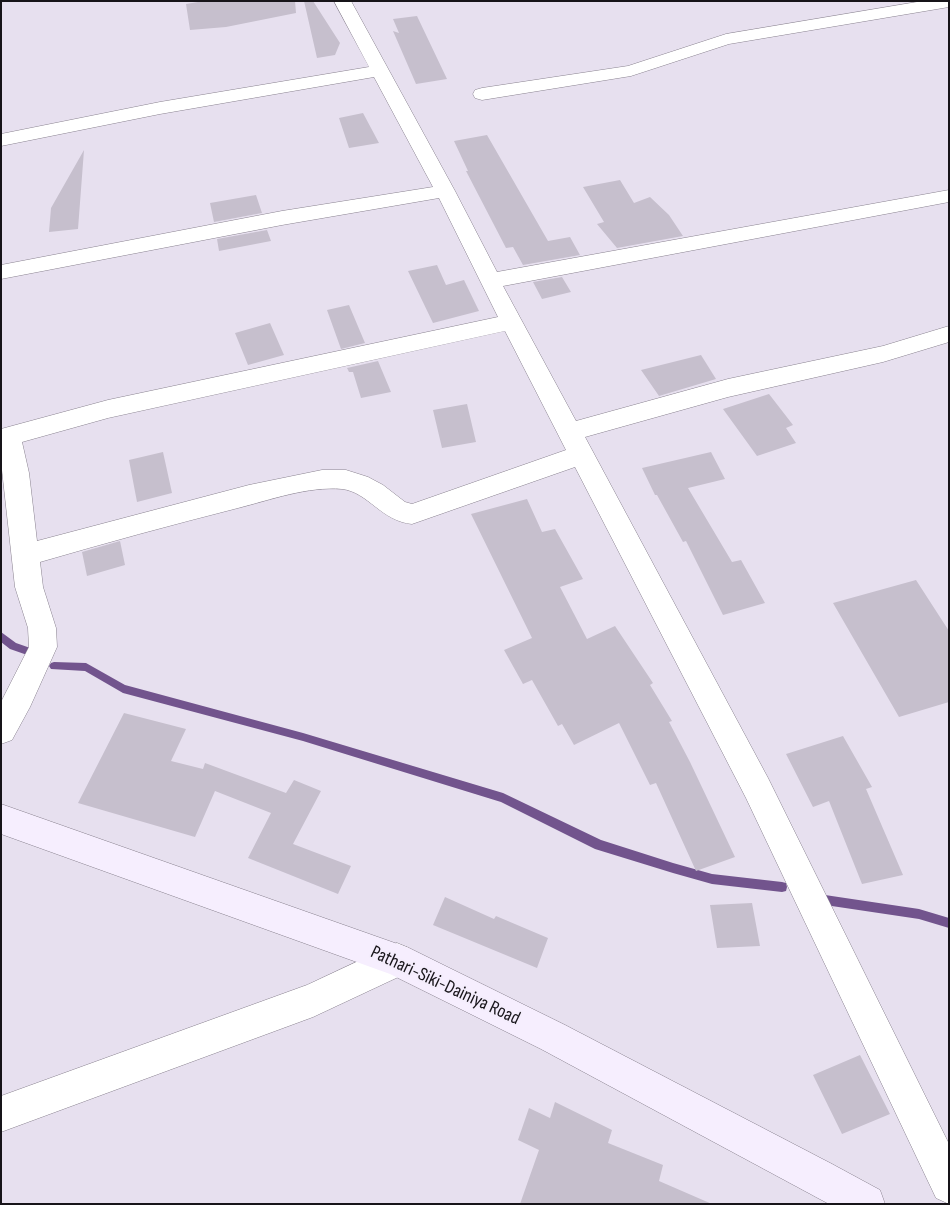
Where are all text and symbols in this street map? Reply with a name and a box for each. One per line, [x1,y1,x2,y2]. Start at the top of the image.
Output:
street label: Pathari-Siki-Dainiya Road [367,941,523,1031]

